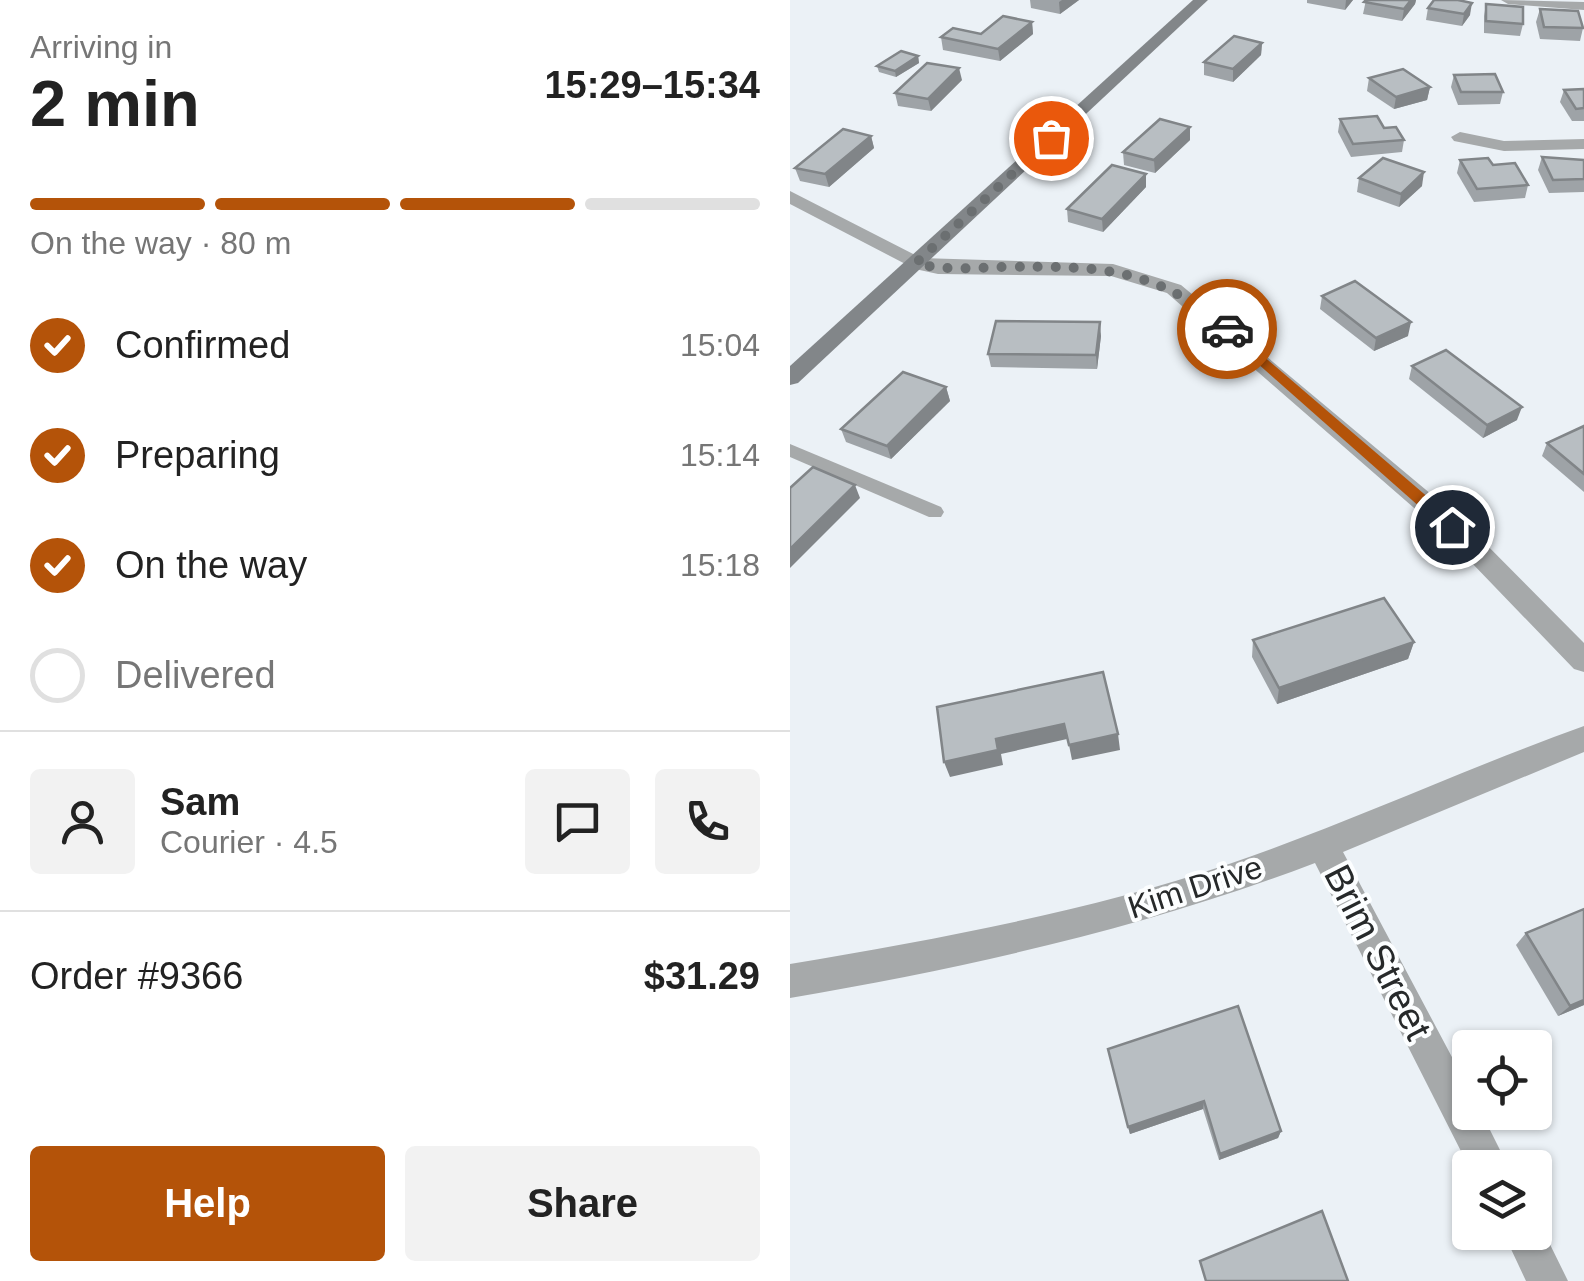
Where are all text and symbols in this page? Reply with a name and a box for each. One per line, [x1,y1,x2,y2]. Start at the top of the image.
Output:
text: Arriving in [30,29,172,65]
text: 15:29–15:34 [544,64,760,106]
text: 2 min [30,67,200,140]
pin [1009,96,1094,181]
icon: bag [1024,111,1079,166]
text: On the way · 80 m [30,225,291,261]
courier [1177,279,1277,379]
icon: car [1200,302,1255,357]
icon: check [30,318,85,373]
text: Confirmed [115,324,290,366]
text: 15:04 [680,327,760,363]
icon: check [30,428,85,483]
text: Preparing [115,434,280,476]
text: 15:14 [680,437,760,473]
pin [1410,485,1495,570]
icon: home [1425,500,1480,555]
icon: check [30,538,85,593]
text: On the way [115,544,307,586]
text: 15:18 [680,547,760,583]
text: Delivered [115,654,276,696]
button: person [30,769,135,874]
button: chat [525,769,630,874]
button: phone [655,769,760,874]
text: Sam [160,781,240,823]
text: Courier · 4.5 [160,824,338,860]
street label: Kim Drive [1123,848,1267,926]
street label: Brim Street [1316,858,1440,1047]
text: Order #9366 [30,955,243,997]
text: $31.29 [644,955,760,997]
map controls [1452,1030,1552,1250]
button: locate [1452,1030,1552,1130]
button: Help [30,1146,385,1261]
button: Share [405,1146,760,1261]
button: layers [1452,1150,1552,1250]

